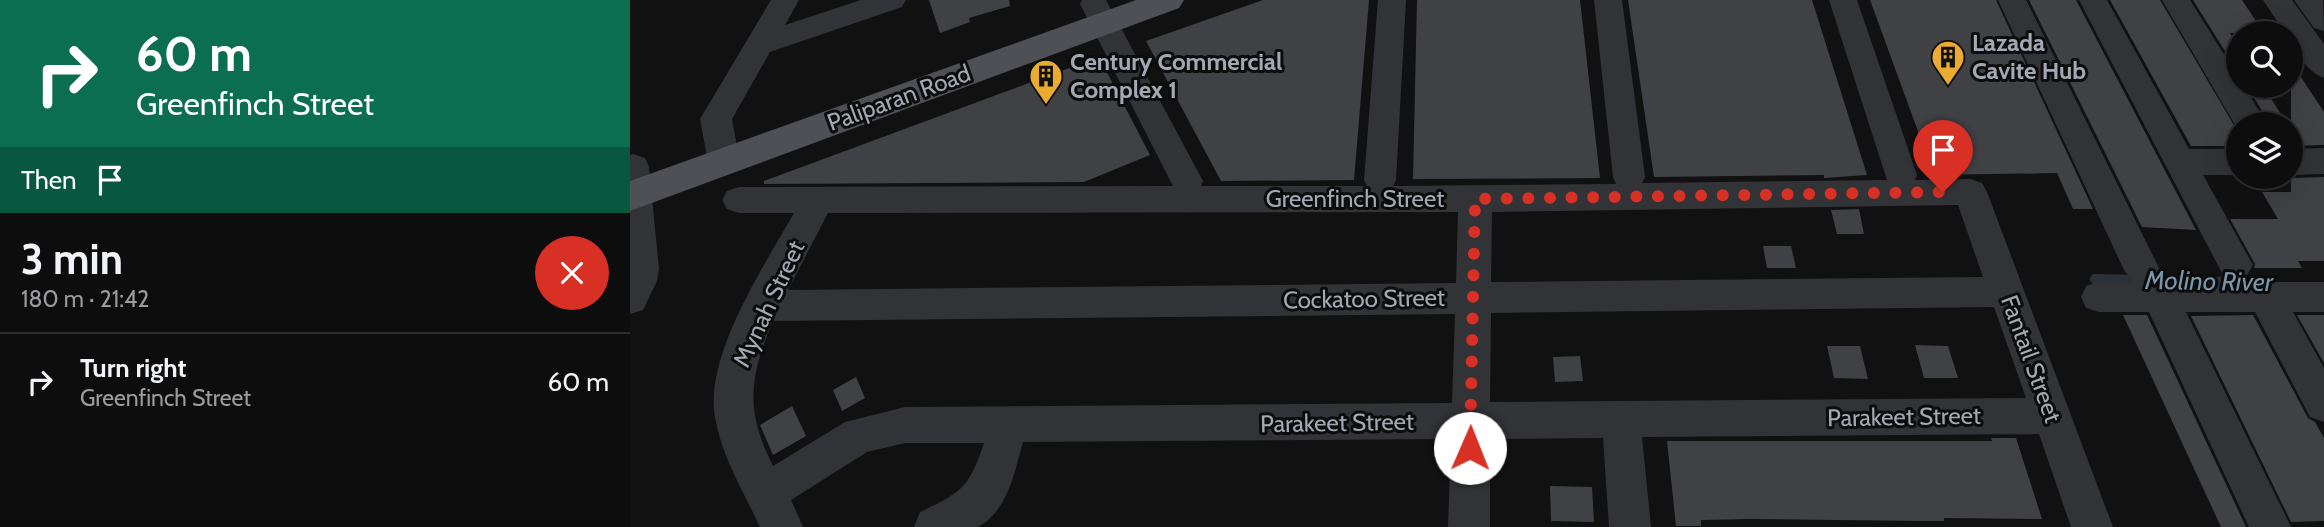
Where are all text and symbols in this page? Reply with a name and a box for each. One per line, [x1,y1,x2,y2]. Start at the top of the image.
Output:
map controls [2226,21,2303,189]
button: search [2226,21,2303,98]
text: 60 m [136,24,252,83]
icon: right [21,28,112,119]
place label: Lazada Cavite Hub [1972,28,2086,85]
building icon: Lazada Cavite Hub [1929,38,1967,87]
place label: Century Commercial Complex 1 [1070,47,1282,104]
building icon: Century Commercial Complex 1 [1027,57,1065,106]
street label: Paliparan Road [823,58,974,137]
text: Greenfinch Street [136,84,374,123]
button: layers [2226,112,2303,189]
pin [1913,120,1973,192]
icon: arrive [1924,131,1962,169]
icon: arrive [91,161,129,199]
text: Then [21,164,77,196]
street label: Greenfinch Street [1266,184,1444,213]
text: 3 min [21,233,123,285]
button: close [535,236,609,310]
street label: Mynah Street [727,236,810,372]
water label: Molino River [2144,264,2274,298]
street label: Cockatoo Street [1283,283,1445,314]
text: 180 m · 21:42 [21,285,149,313]
street label: Fantail Street [1995,291,2068,426]
text: Turn right [80,352,186,384]
icon: right [21,363,59,401]
text: 60 m [547,366,609,398]
text: Greenfinch Street [80,384,251,412]
street label: Parakeet Street [1827,401,1981,432]
street label: Parakeet Street [1260,407,1414,438]
position arrow [1433,411,1507,485]

